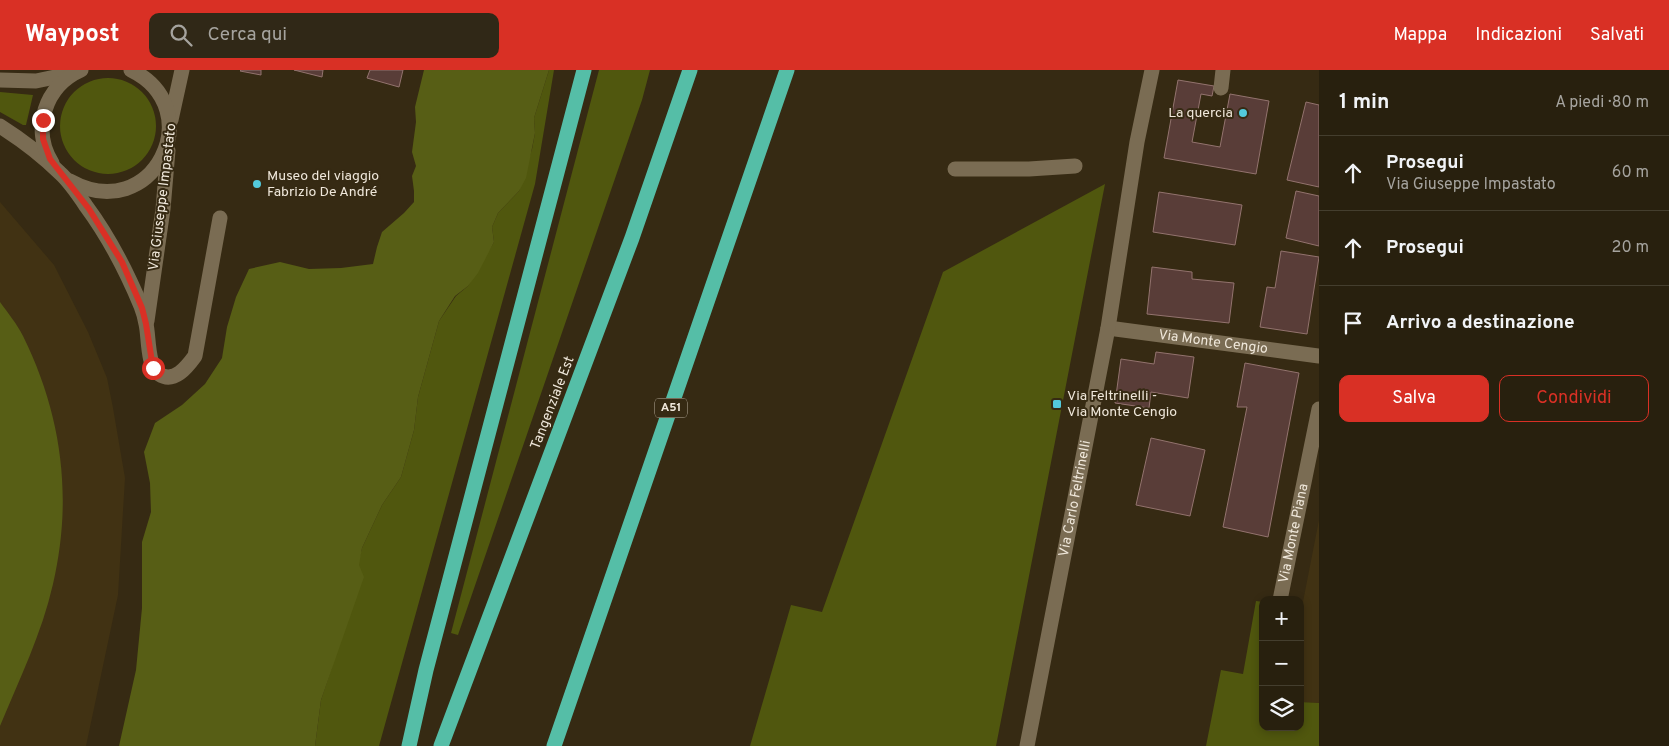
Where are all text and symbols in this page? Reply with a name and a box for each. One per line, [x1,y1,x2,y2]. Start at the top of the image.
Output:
search box [149,13,499,58]
text: Waypost [25,20,119,50]
icon: search [167,21,195,49]
text: Cerca qui [207,23,287,47]
text: Mappa [1394,24,1447,47]
text: Indicazioni [1475,24,1562,47]
text: Salvati [1590,24,1644,47]
text: 1 min [1339,89,1389,116]
text: A piedi · 80 m [1555,93,1649,113]
place label: La quercia [1168,105,1233,122]
marker: La quercia [1237,107,1249,119]
route end [32,109,55,132]
street label: Via Giuseppe Impastato [146,122,181,272]
text: Prosegui [1386,151,1464,175]
icon: ahead [1339,159,1367,187]
text: 60 m [1612,163,1649,183]
place label: Museo del viaggio Fabrizio De André [267,168,379,201]
text: Via Giuseppe Impastato [1386,175,1556,195]
marker: Museo del viaggio Fabrizio De André [251,178,263,190]
icon: ahead [1339,234,1367,262]
text: Prosegui [1386,236,1464,260]
text: 20 m [1612,238,1649,258]
icon: arrive [1339,309,1367,337]
text: Arrivo a destinazione [1386,311,1575,335]
street label: Via Monte Cengio [1157,326,1269,358]
street label: Tangenziale Est [527,354,579,452]
route start [142,357,165,380]
button: Salva [1339,375,1489,422]
button: Condividi [1499,375,1649,422]
place label: Via Feltrinelli - Via Monte Cengio [1067,388,1177,421]
road number: A51 [655,398,687,418]
marker: Via Feltrinelli - Via Monte Cengio [1051,398,1063,410]
street label: Via Carlo Feltrinelli [1055,439,1095,558]
street label: Via Monte Piana [1275,482,1312,585]
map controls [1259,596,1304,731]
button: + [1259,596,1304,641]
button: − [1259,641,1304,686]
button: layers [1259,686,1304,731]

